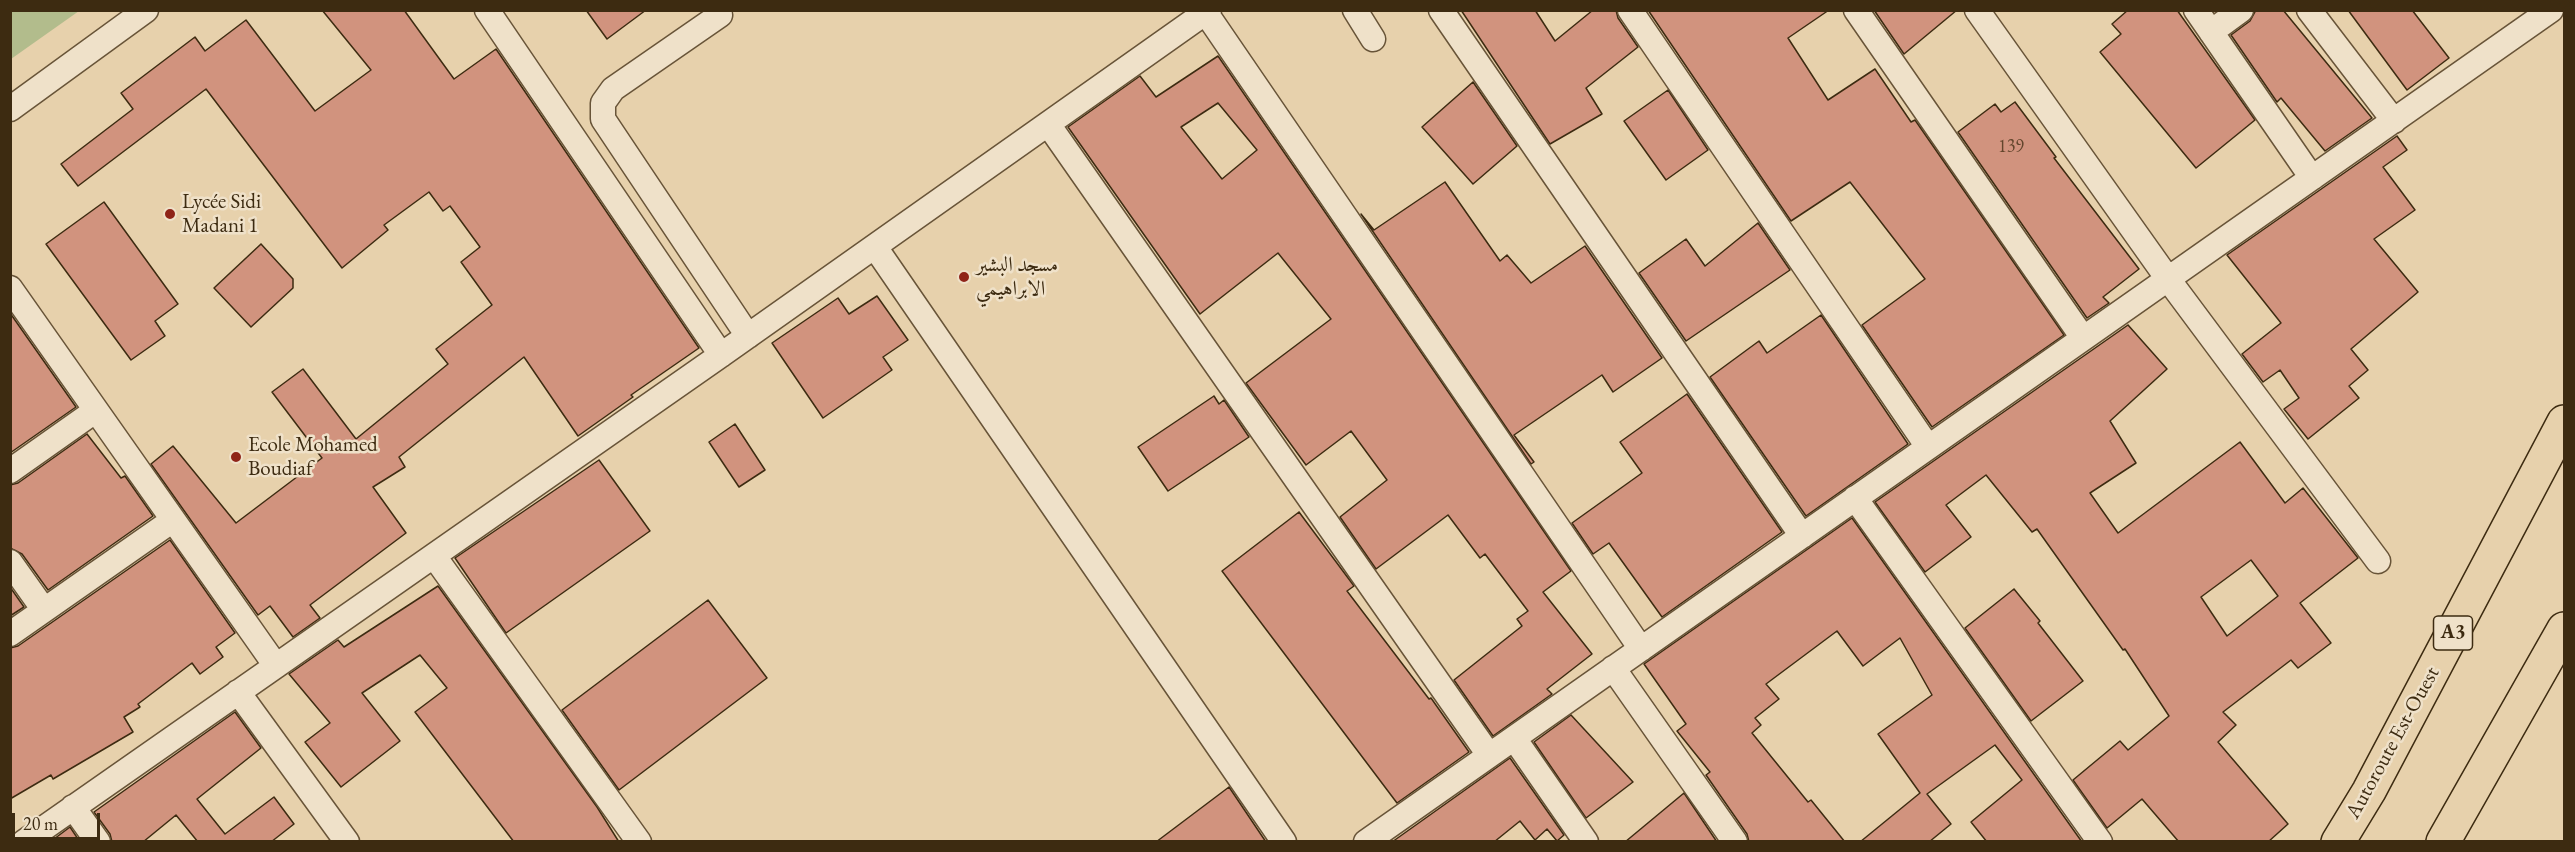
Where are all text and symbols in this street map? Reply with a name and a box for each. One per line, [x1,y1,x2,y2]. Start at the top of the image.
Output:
house number: 139 [1998,136,2024,158]
place label: Lycée Sidi Madani 1 [182,189,261,239]
marker: Lycée Sidi Madani 1 [163,207,177,221]
place label: مسجد البشير الابراهيمي [976,252,1058,302]
marker: مسجد البشير الابراهيمي [957,270,971,284]
place label: Ecole Mohamed Boudiaf [248,432,378,482]
marker: Ecole Mohamed Boudiaf [229,450,243,464]
road number: A3 [2434,616,2472,650]
street label: Autoroute Est-Ouest [2341,663,2445,823]
scale bar [15,801,104,839]
text: 20 m [23,812,58,835]

